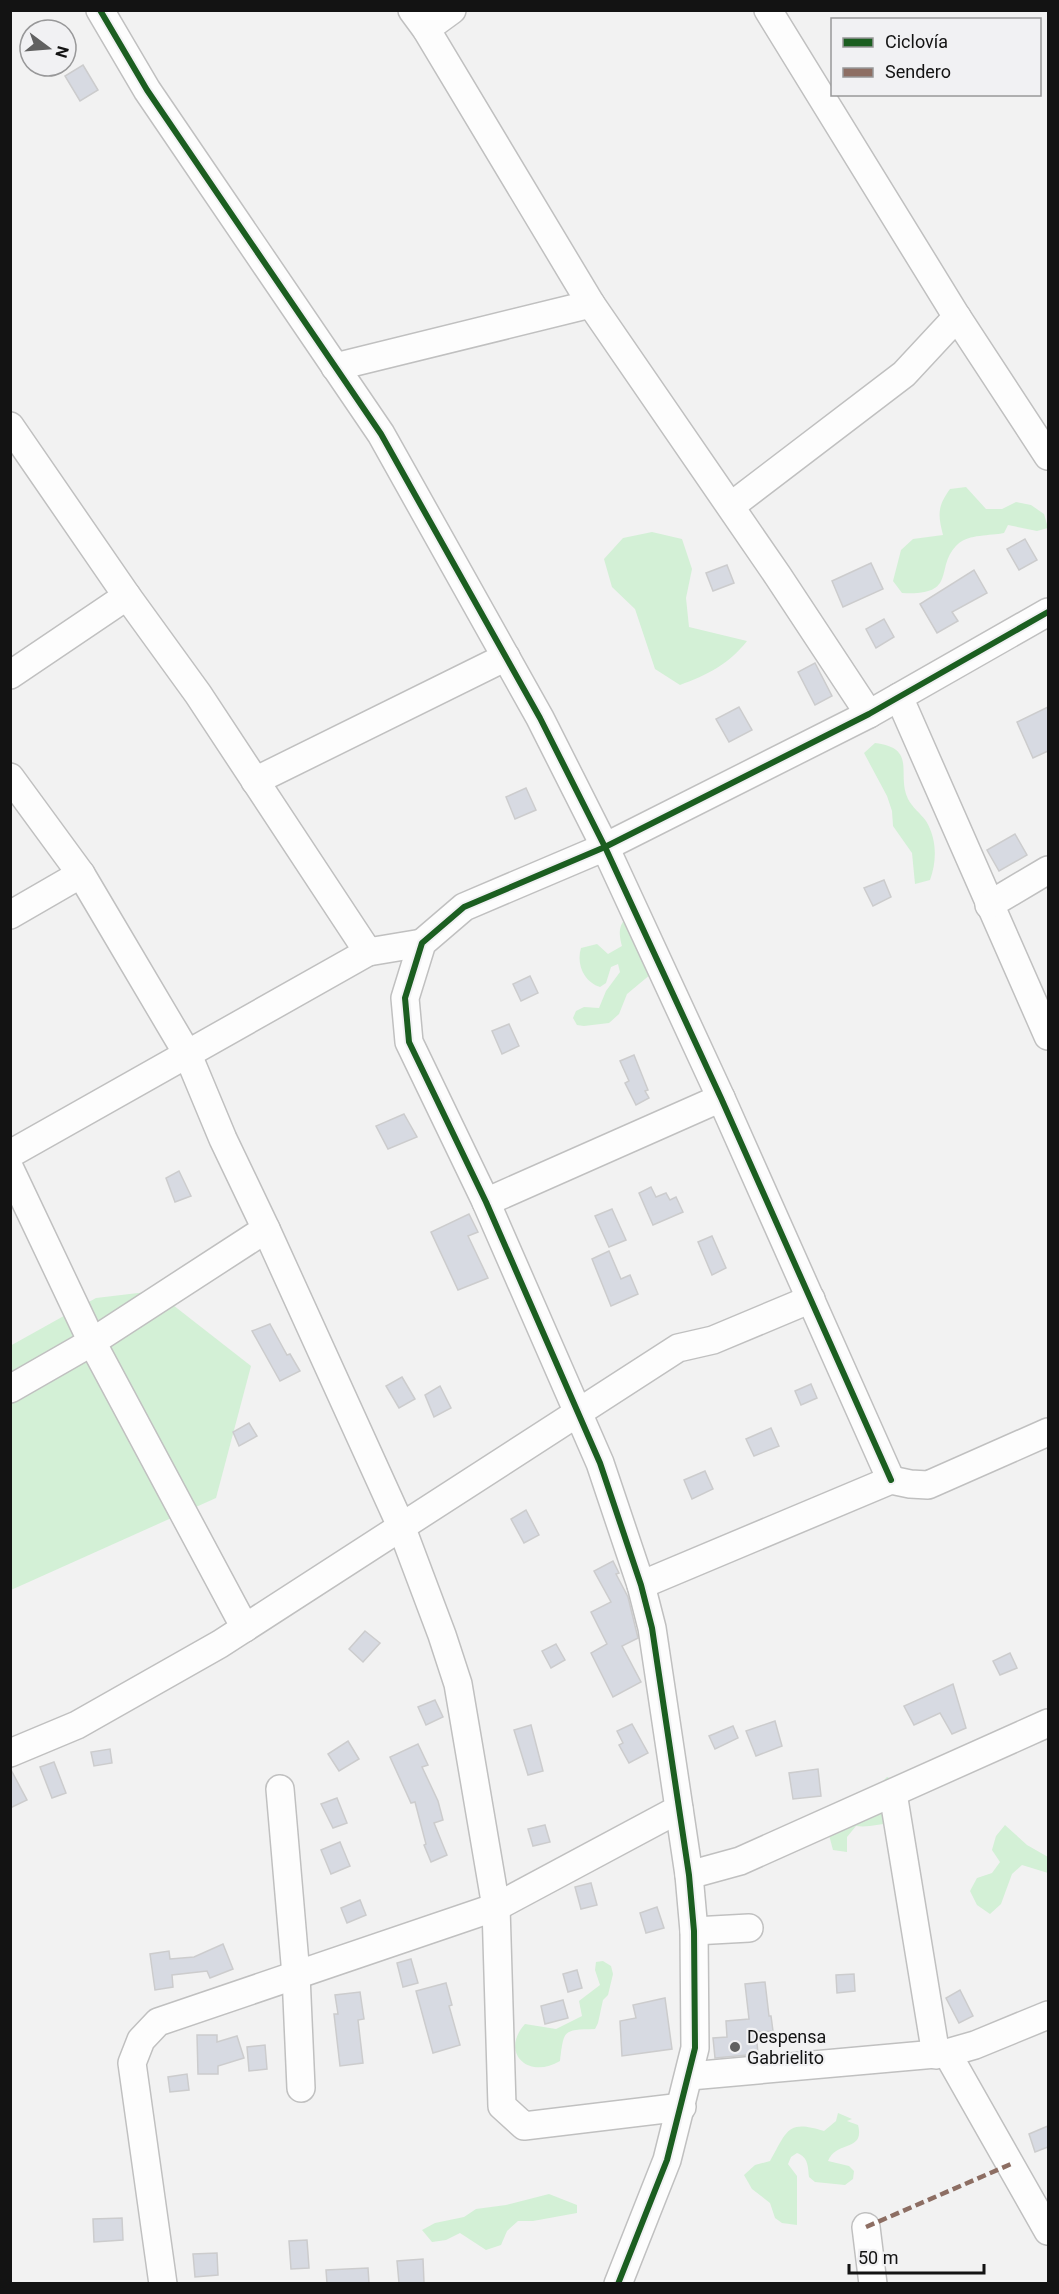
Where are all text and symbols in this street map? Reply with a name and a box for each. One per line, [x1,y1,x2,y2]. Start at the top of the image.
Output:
north arrow [18,18,78,78]
legend [831,18,1041,96]
text: Ciclovía [885,31,948,52]
text: N [51,44,73,60]
text: Sendero [885,61,951,82]
place label: Despensa Gabrielito [747,2026,826,2068]
marker: Despensa Gabrielito [728,2040,742,2054]
scale bar [849,2237,984,2275]
text: 50 m [858,2247,898,2268]

